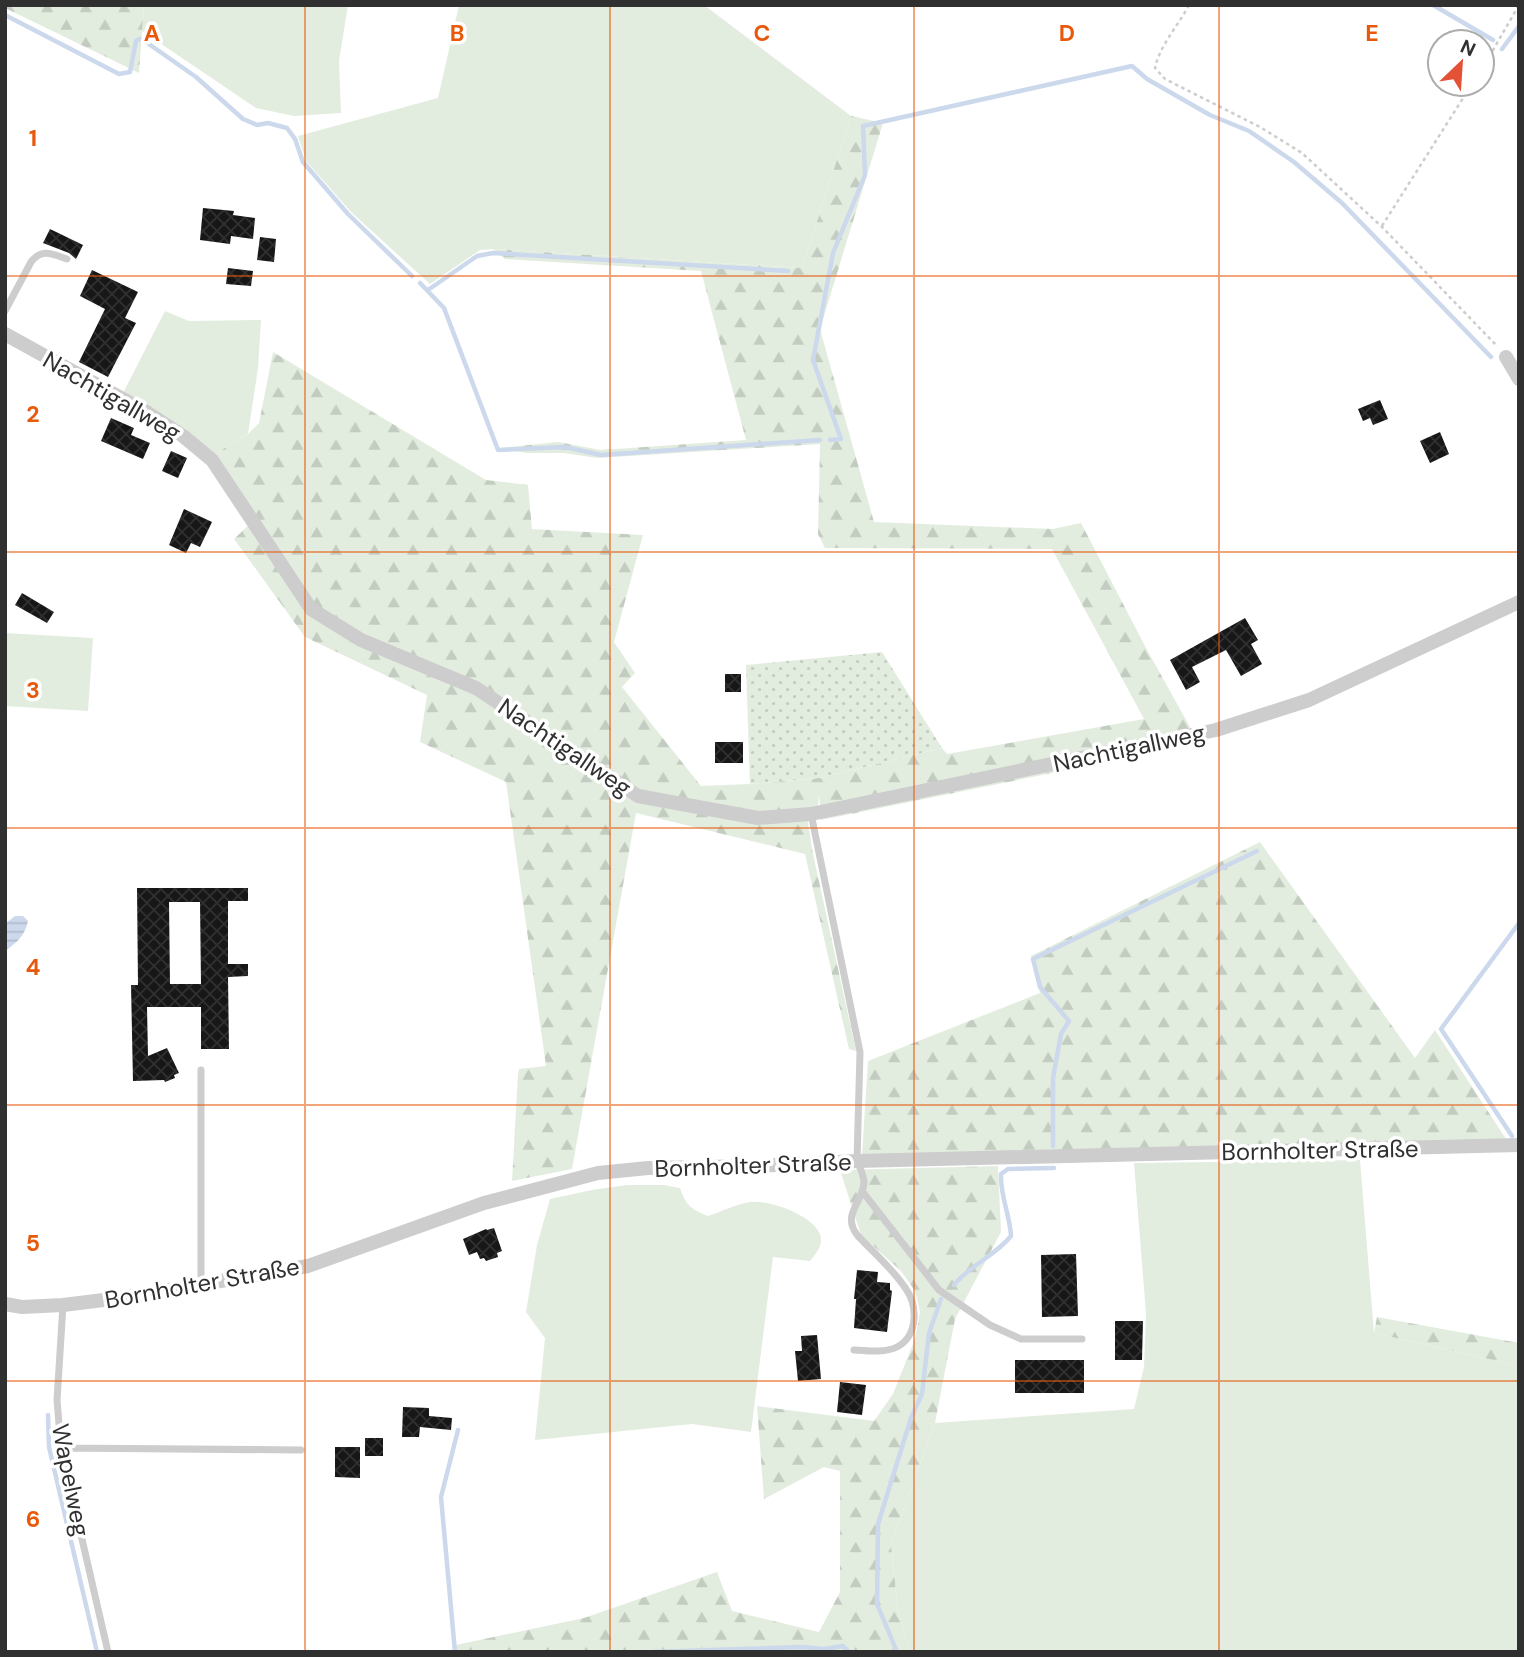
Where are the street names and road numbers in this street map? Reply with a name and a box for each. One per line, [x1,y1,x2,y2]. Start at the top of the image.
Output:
street label: Nachtigallweg [37,344,187,448]
street label: Nachtigallweg [492,691,638,803]
street label: Nachtigallweg [1050,717,1208,779]
street label: Bornholter Straße [1221,1133,1419,1167]
street label: Bornholter Straße [654,1146,852,1184]
street label: Bornholter Straße [102,1251,302,1315]
street label: Wapelweg [45,1421,97,1539]

